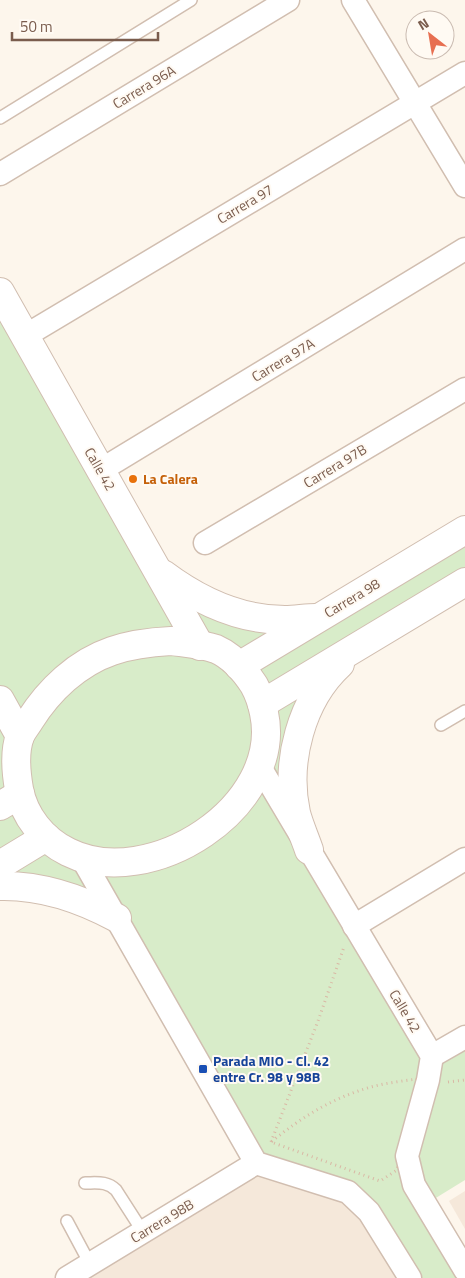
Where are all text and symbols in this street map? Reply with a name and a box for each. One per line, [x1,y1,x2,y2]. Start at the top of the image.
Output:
scale bar [12,10,159,42]
north arrow [405,10,455,60]
text: N [413,12,433,35]
text: 50 m [20,15,53,38]
street label: Carrera 96A [108,59,180,114]
street label: Carrera 97 [213,179,277,229]
street label: Carrera 97A [247,332,319,387]
street label: Carrera 97B [299,438,370,493]
street label: Calle 42 [80,443,121,494]
place label: La Calera [143,468,198,489]
marker: La Calera [127,473,139,485]
street label: Carrera 98 [320,573,384,623]
street label: Calle 42 [384,985,427,1036]
place label: Parada MIO - Cl. 42 entre Cr. 98 y 98B [213,1050,329,1087]
marker: Parada MIO - Cl. 42 entre Cr. 98 y 98B [197,1063,209,1075]
street label: Carrera 98B [126,1193,197,1248]

